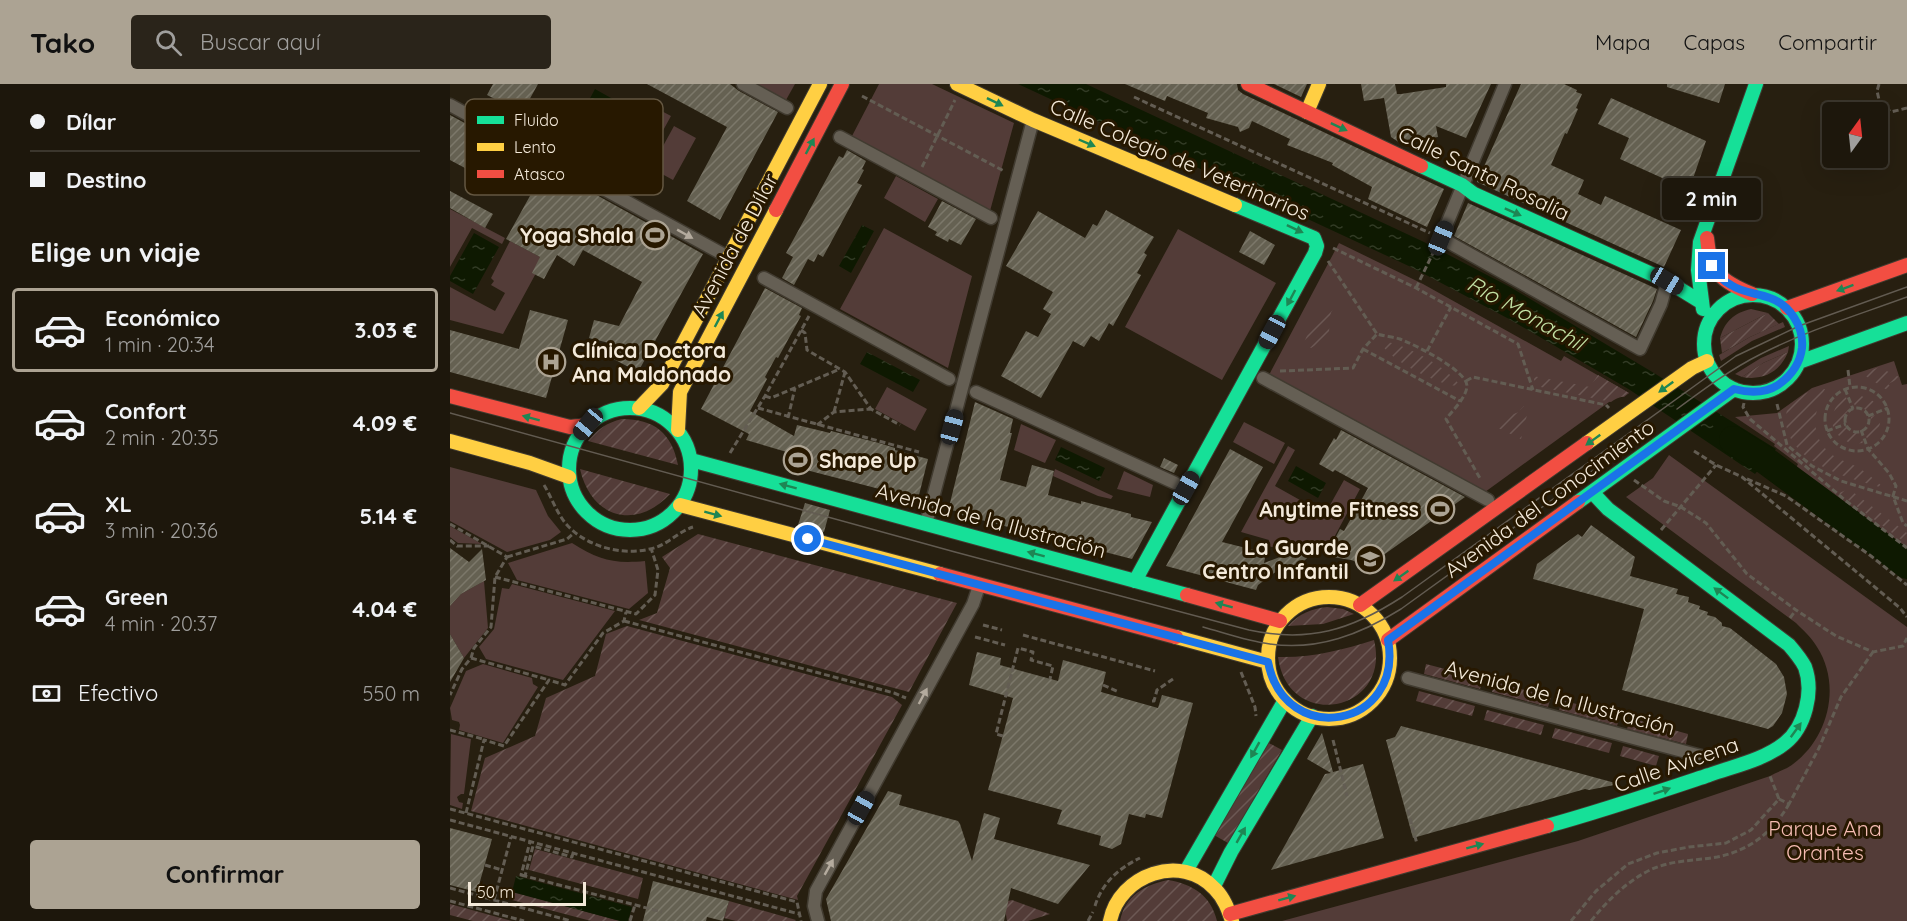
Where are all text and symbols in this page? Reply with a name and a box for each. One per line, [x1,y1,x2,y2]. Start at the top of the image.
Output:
search box [131,15,551,69]
text: Tako [30,25,95,60]
icon: search [152,26,185,59]
text: Buscar aquí [200,28,320,56]
text: Mapa [1595,29,1650,55]
text: Capas [1683,29,1745,55]
text: Compartir [1778,29,1877,55]
street label: Calle Colegio de Veterinarios [1046,92,1314,226]
one-way arrow [986,98,1003,107]
legend [465,99,663,195]
north arrow [1822,102,1888,168]
map controls [1822,102,1888,168]
text: Dílar [66,108,116,136]
text: Fluido [514,110,559,130]
street label: Calle Santa Rosalía [1394,120,1574,226]
one-way arrow [1331,122,1349,132]
text: Lento [514,137,556,157]
one-way arrow [805,137,815,154]
one-way arrow [1078,138,1096,148]
text: Atasco [514,164,565,184]
text: Destino [66,166,147,194]
street label: Avenida de Dílar [685,169,783,321]
callout: 2 min [1662,179,1762,221]
text: 2 min [1685,186,1738,211]
one-way arrow [1505,208,1522,217]
car [1426,218,1456,258]
sports icon: Yoga Shala [639,219,671,251]
place label: Yoga Shala [520,222,634,248]
one-way arrow [1287,225,1304,234]
one-way arrow [677,229,694,239]
text: Elige un viaje [30,235,201,269]
route end [1698,252,1725,279]
car [1647,264,1687,298]
water label: Río Monachil [1462,269,1592,358]
one-way arrow [1836,283,1854,293]
one-way arrow [1286,290,1296,307]
icon: car [33,303,87,357]
text: Económico [105,304,220,332]
one-way arrow [714,310,724,327]
car [1256,312,1288,352]
text: 3.03 € [354,316,417,344]
text: 1 min · 20:34 [105,332,215,357]
place label: Clínica Doctora Ana Maldonado [572,337,731,387]
hospital icon: Clínica Doctora Ana Maldonado [535,346,567,378]
one-way arrow [1659,381,1675,393]
icon: car [33,396,87,450]
text: Confort [105,397,187,425]
car [570,404,606,444]
car [939,407,965,447]
text: 4.09 € [353,409,417,437]
one-way arrow [521,413,539,422]
street label: Avenida del Conocimiento [1439,413,1659,583]
text: 2 min · 20:35 [105,425,219,450]
one-way arrow [1585,434,1601,446]
sports icon: Shape Up [782,444,814,476]
place label: Shape Up [819,447,916,473]
car [1169,468,1203,508]
street label: Avenida de la Ilustración [873,477,1109,563]
one-way arrow [779,481,797,490]
icon: car [33,489,87,543]
text: XL [105,490,132,518]
sports icon: Anytime Fitness [1424,493,1456,525]
place label: Anytime Fitness [1259,496,1419,522]
text: 5.14 € [359,502,417,530]
one-way arrow [703,509,722,519]
text: 3 min · 20:36 [105,518,218,543]
route start [794,525,821,552]
place label: La Guarde Centro Infantil [1202,534,1349,584]
school or university icon: La Guarde Centro Infantil [1354,543,1386,575]
one-way arrow [1027,549,1045,558]
one-way arrow [1393,570,1409,582]
icon: car [33,582,87,636]
text: Green [105,583,168,611]
one-way arrow [1713,587,1729,599]
text: 4.04 € [352,595,417,623]
one-way arrow [1215,600,1233,609]
text: 4 min · 20:37 [105,611,217,636]
street label: Avenida de la Ilustración [1442,654,1678,740]
icon: cash [30,677,63,710]
text: Efectivo [78,679,158,707]
text: 550 m [363,681,420,706]
one-way arrow [918,687,928,704]
one-way arrow [1790,722,1802,737]
street label: Calle Avicena [1610,731,1742,797]
one-way arrow [1250,741,1260,758]
one-way arrow [1653,786,1671,795]
car [844,788,878,828]
park label: Parque Ana Orantes [1768,815,1882,865]
one-way arrow [1236,826,1246,843]
button: Confirmar [30,840,420,909]
one-way arrow [1466,841,1484,850]
one-way arrow [824,858,834,875]
scale bar [468,879,586,906]
text: 50 m [477,882,514,902]
one-way arrow [1277,892,1296,902]

